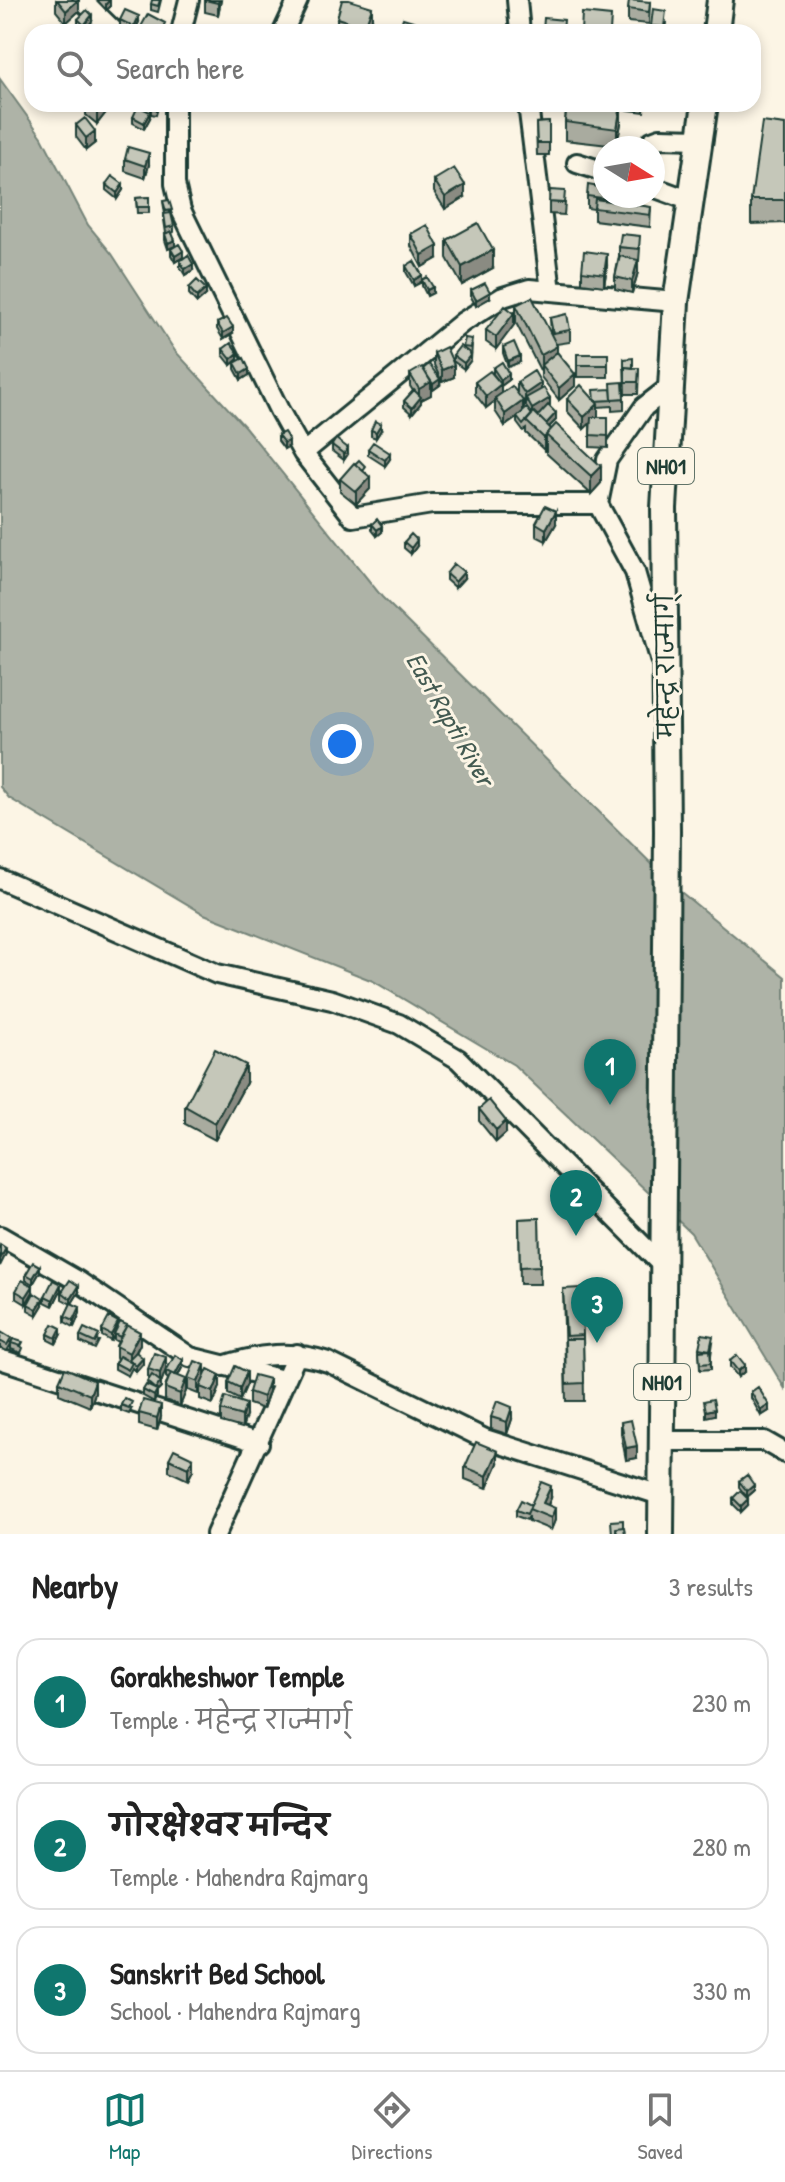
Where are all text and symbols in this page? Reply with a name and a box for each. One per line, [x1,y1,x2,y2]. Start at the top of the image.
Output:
search box [24,24,761,112]
icon: search [52,46,96,90]
text: Search here [116,48,244,88]
north arrow [593,136,665,208]
road number: NH01 [638,448,694,484]
street label: महेन्द्र राज्मार्ग् [645,592,685,740]
water label: East Rapti River [398,646,505,795]
your location [322,724,362,764]
pin: 1 [584,1039,636,1105]
pin: 2 [550,1170,602,1236]
pin: 3 [571,1277,623,1343]
road number: NH01 [634,1364,690,1400]
text: Nearby [32,1563,118,1609]
text: 3 results [669,1569,753,1604]
text: Gorakheshwor Temple [110,1656,345,1696]
text: 1 [55,1685,65,1720]
text: 230 m [692,1685,751,1720]
text: Temple · महेन्द्र राज्मार्ग् [110,1702,352,1737]
text: गोरक्षेश्वर मन्दिर [110,1805,329,1845]
text: 2 [54,1829,66,1864]
text: 280 m [692,1829,751,1864]
text: Temple · Mahendra Rajmarg [110,1859,368,1894]
text: Sanskrit Bed School [110,1953,325,1993]
text: 3 [54,1973,66,2008]
text: 330 m [692,1973,751,2008]
text: School · Mahendra Rajmarg [110,1993,361,2028]
tab: Map [103,2088,147,2166]
tab: Directions [352,2088,433,2166]
tab: Saved [638,2088,682,2166]

